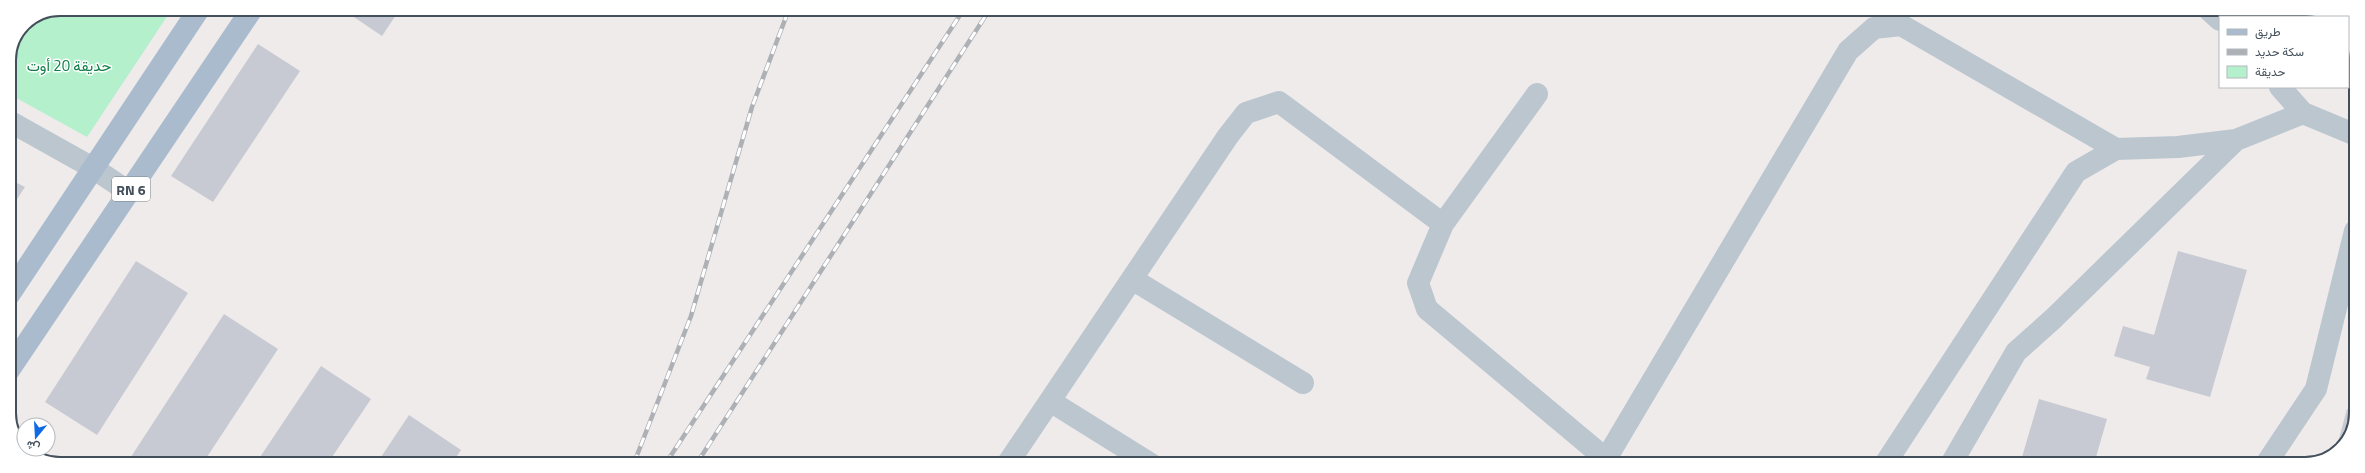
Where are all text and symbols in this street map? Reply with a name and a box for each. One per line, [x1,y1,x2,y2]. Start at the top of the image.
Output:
legend [2219,16,2349,88]
text: طريق [2255,22,2281,41]
text: سكة حديد [2255,42,2304,61]
park label: حديقة 20 أوت [27,54,111,77]
text: حديقة [2255,62,2285,81]
road number: RN 6 [112,177,150,201]
north arrow [16,417,56,457]
text: ش [24,437,42,456]

